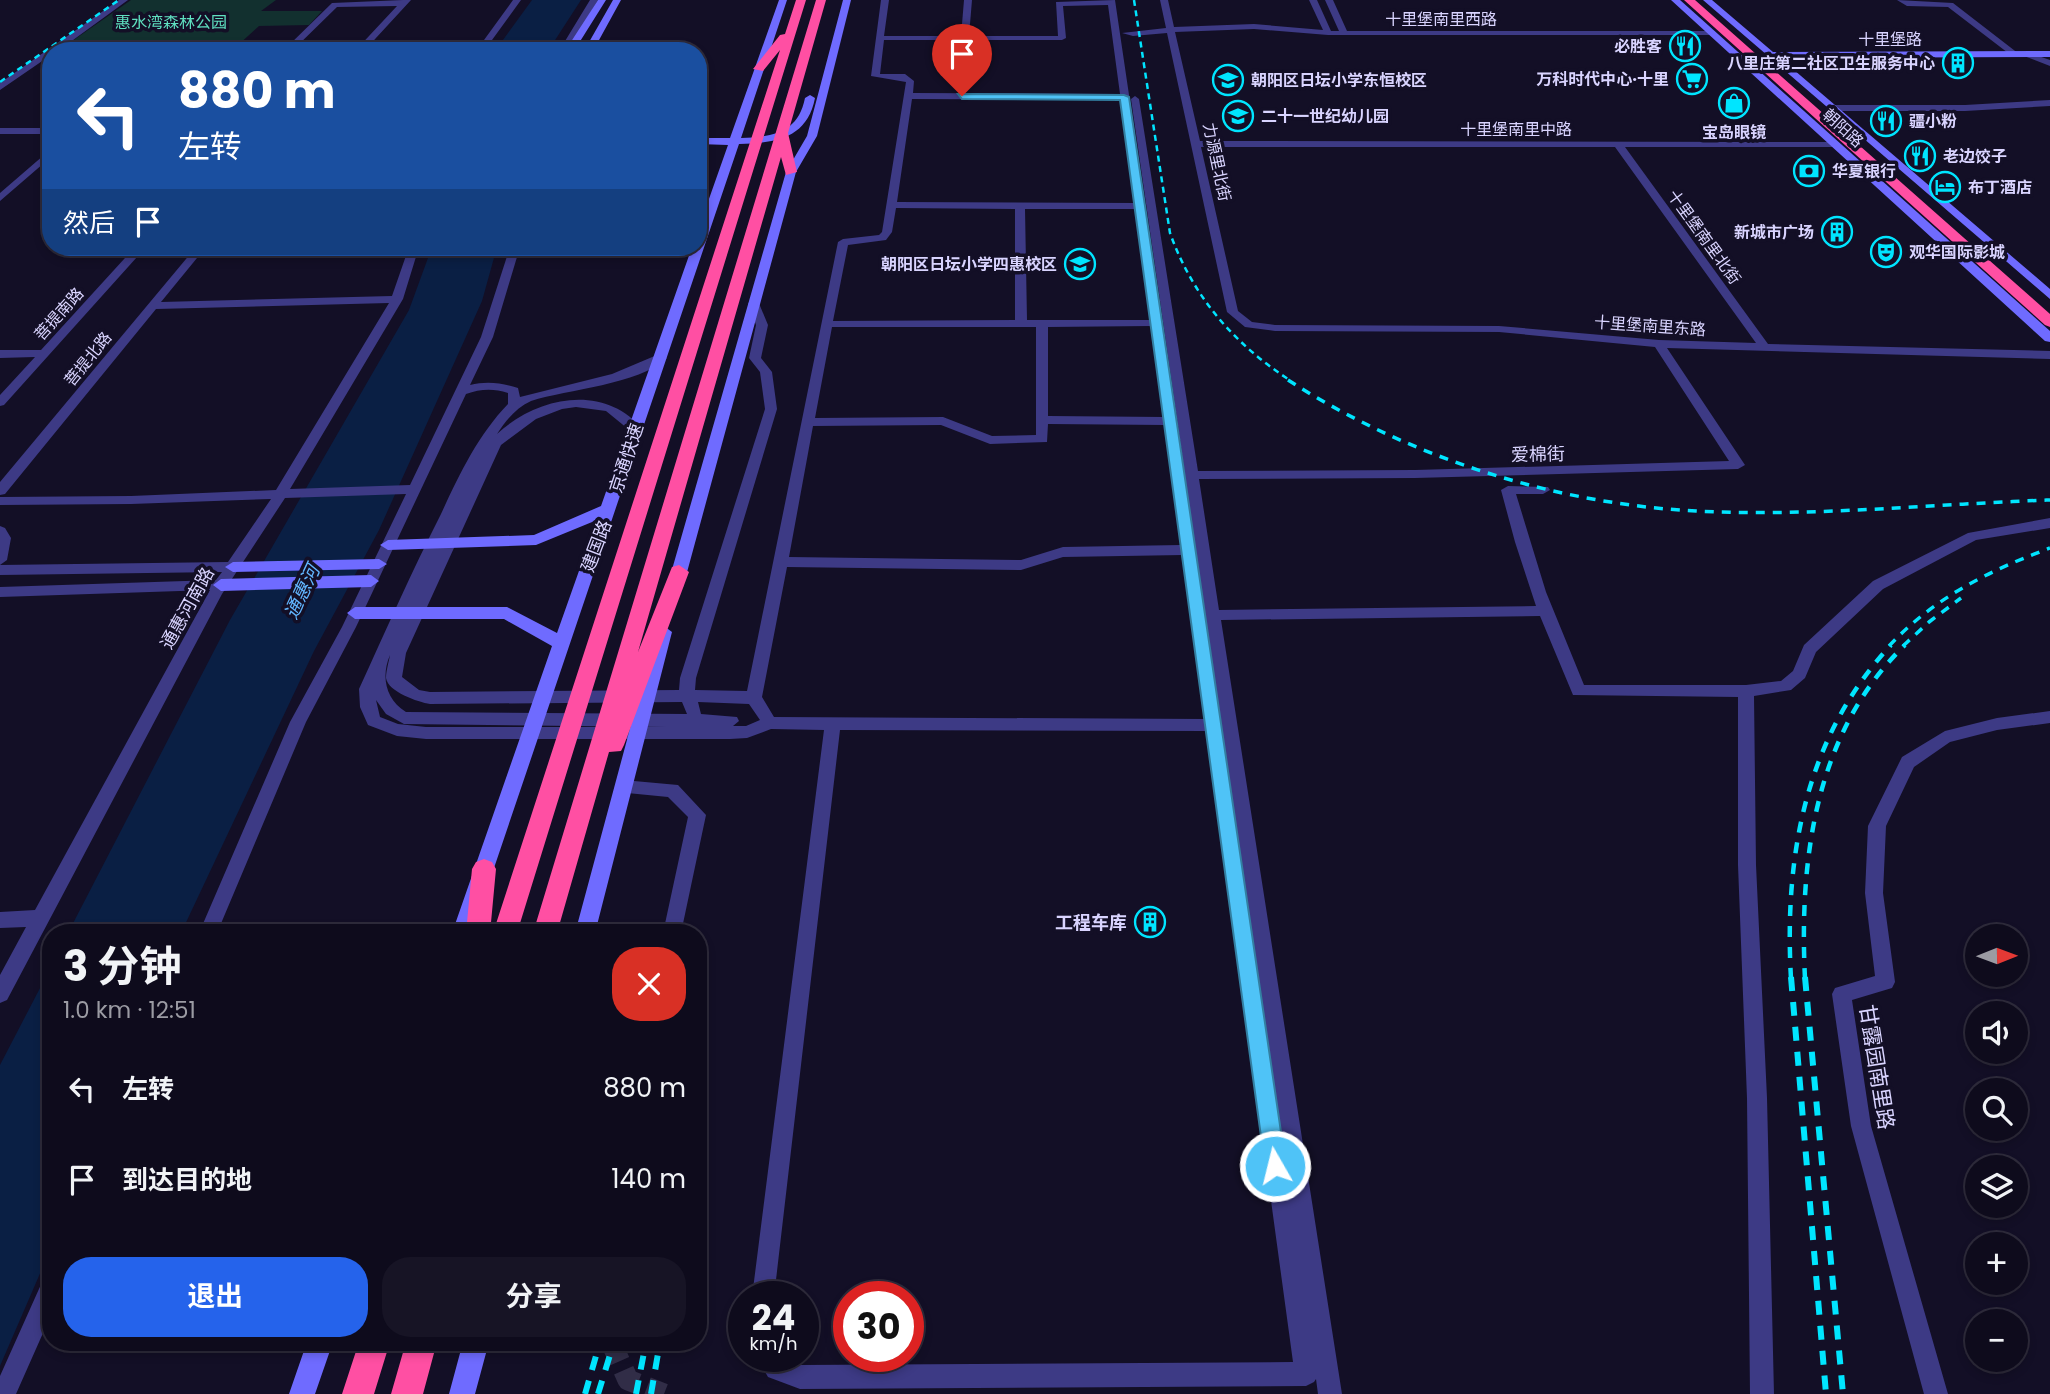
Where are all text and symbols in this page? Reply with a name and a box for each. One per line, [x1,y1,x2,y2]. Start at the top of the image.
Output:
street label: 十里堡南里西路 [1385,8,1497,31]
park label: 惠水湾森林公园 [115,11,227,34]
pin [932,24,992,96]
street label: 十里堡路 [1858,28,1922,51]
restaurant icon: 必胜客 [1668,29,1702,63]
icon: arrive [943,35,981,73]
place label: 必胜客 [1614,35,1662,58]
building icon: 八里庄第二社区卫生服务中心 [1941,46,1975,80]
place label: 八里庄第二社区卫生服务中心 [1727,52,1935,75]
text: 880 m [178,57,336,125]
supermarket icon: 万科时代中心·十里 [1675,62,1709,96]
school or university icon: 朝阳区日坛小学东恒校区 [1211,63,1245,97]
place label: 万科时代中心·十里 [1536,68,1669,91]
place label: 朝阳区日坛小学东恒校区 [1251,69,1427,92]
icon: left [63,70,154,161]
shop icon: 宝岛眼镜 [1717,86,1751,120]
school or university icon: 二十一世纪幼儿园 [1221,99,1255,133]
street label: 朝阳路 [1817,103,1869,153]
restaurant icon: 疆小粉 [1869,104,1903,138]
place label: 二十一世纪幼儿园 [1261,105,1389,128]
place label: 疆小粉 [1909,110,1957,133]
street label: 十里堡南里中路 [1460,118,1572,141]
street label: 力源里北街 [1197,120,1237,204]
place label: 宝岛眼镜 [1702,121,1766,144]
text: 左转 [178,124,242,169]
restaurant icon: 老边饺子 [1903,139,1937,173]
place label: 老边饺子 [1943,145,2007,168]
bank icon: 华夏银行 [1792,154,1826,188]
place label: 华夏银行 [1832,160,1896,183]
hotel icon: 布丁酒店 [1928,170,1962,204]
place label: 布丁酒店 [1968,176,2032,199]
street label: 十里堡南里北街 [1662,185,1746,289]
icon: arrive [129,203,167,241]
text: 然后 [63,205,115,241]
building icon: 新城市广场 [1820,215,1854,249]
place label: 新城市广场 [1734,221,1814,244]
theatre icon: 观华国际影城 [1869,235,1903,269]
place label: 观华国际影城 [1909,241,2005,264]
school or university icon: 朝阳区日坛小学四惠校区 [1063,247,1097,281]
place label: 朝阳区日坛小学四惠校区 [881,253,1057,276]
street label: 菩提南路 [29,283,89,345]
street label: 十里堡南里东路 [1593,311,1707,341]
street label: 菩提北路 [59,327,117,391]
street label: 京通快速 [603,420,649,496]
street label: 爱棉街 [1511,441,1565,467]
street label: 建国路 [575,516,617,576]
water label: 通惠河 [278,557,328,624]
street label: 通惠河南路 [154,563,220,653]
building icon: 工程车库 [1133,905,1167,939]
place label: 工程车库 [1055,910,1127,935]
north arrow [1965,924,2028,987]
map controls [1965,924,2028,1372]
text: 3 分钟 [63,937,181,996]
button: close [612,947,686,1021]
text: 1.0 km · 12:51 [63,994,196,1026]
button: sound [1965,1001,2028,1064]
street label: 甘露园南里路 [1853,1003,1901,1131]
icon: left [63,1070,101,1108]
text: 880 m [603,1070,686,1106]
text: 左转 [122,1071,174,1107]
button: search [1965,1078,2028,1141]
position arrow [1238,1129,1312,1203]
button: layers [1965,1155,2028,1218]
icon: arrive [63,1161,101,1199]
text: 140 m [611,1161,686,1197]
text: 到达目的地 [122,1162,252,1198]
button: + [1965,1232,2028,1295]
button: 退出 [63,1257,368,1337]
button: 分享 [382,1257,686,1337]
speed limit sign: 30 [833,1281,924,1372]
text: 24 [752,1293,795,1342]
button: − [1965,1309,2028,1372]
text: km/h [750,1331,797,1356]

